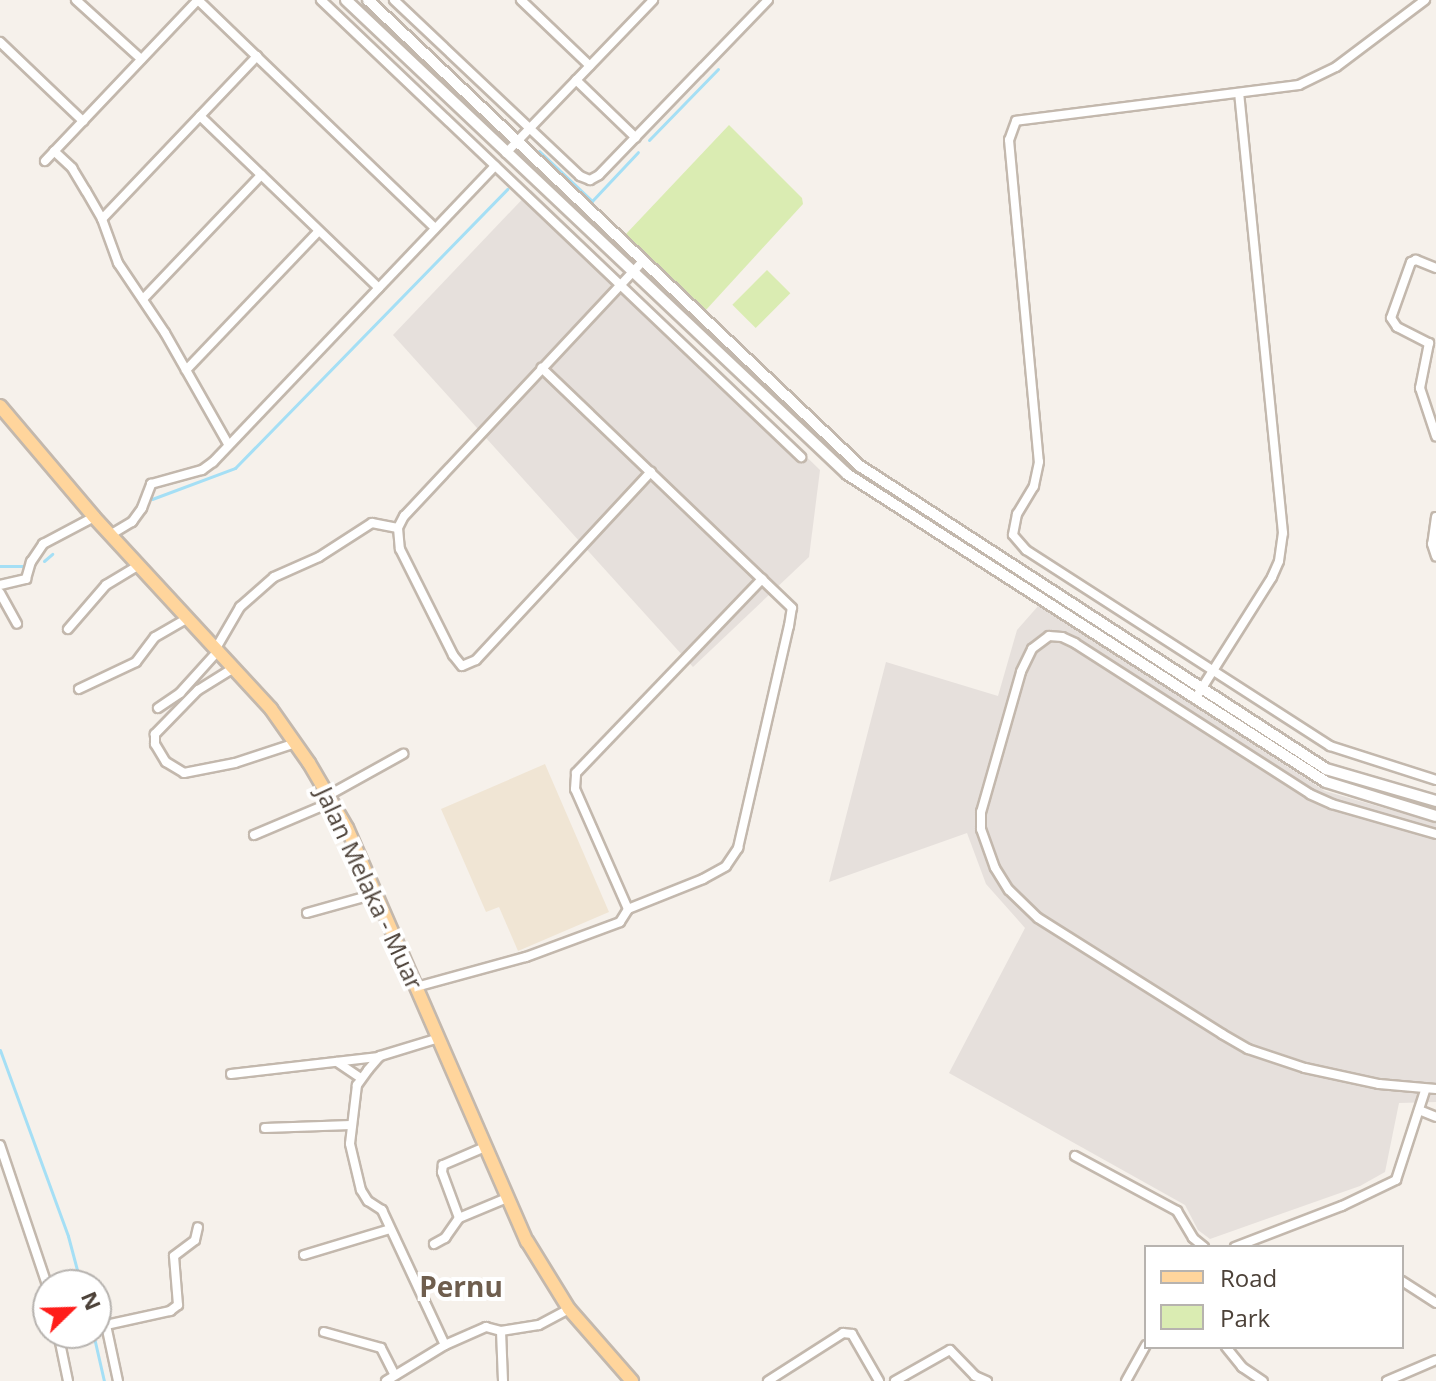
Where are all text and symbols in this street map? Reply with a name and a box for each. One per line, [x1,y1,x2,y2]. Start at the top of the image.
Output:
street label: Jalan Melaka - Muar [310,782,430,994]
legend [1144,1245,1404,1349]
text: Road [1220,1261,1277,1294]
north arrow [32,1269,112,1349]
district label: Pernu [419,1269,503,1303]
text: N [75,1286,110,1314]
text: Park [1220,1301,1270,1334]

